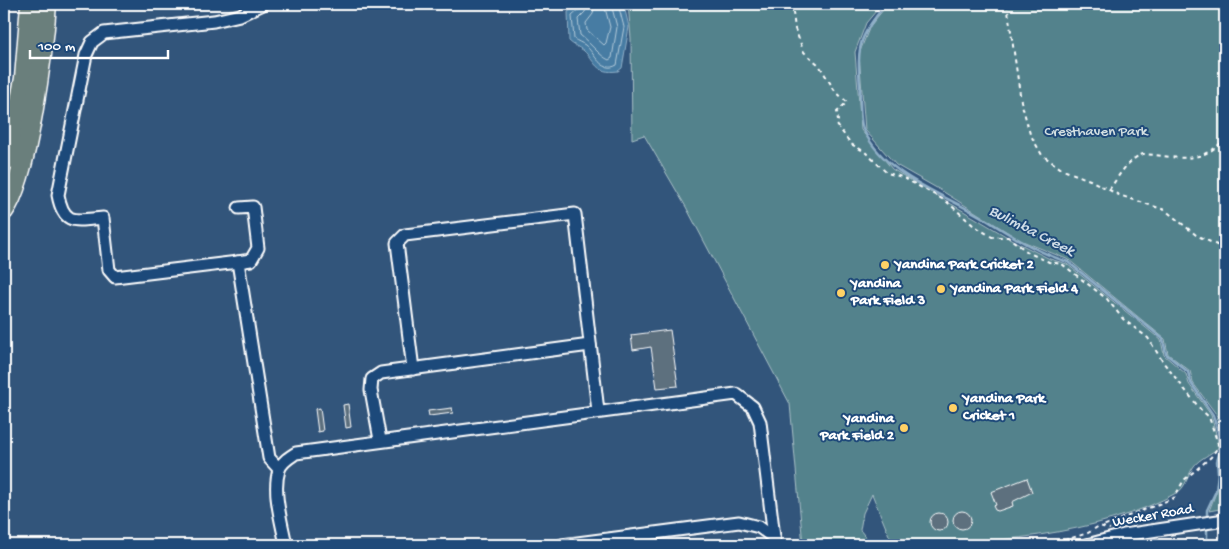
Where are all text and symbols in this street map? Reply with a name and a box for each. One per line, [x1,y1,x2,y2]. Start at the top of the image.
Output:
scale bar [30,28,168,60]
text: 100 m [37,38,76,56]
park label: Cresthaven Park [1045,123,1149,141]
water label: Bulimba Creek [985,202,1078,262]
place label: Yandina Park Cricket 2 [893,256,1035,274]
marker: Yandina Park Cricket 2 [879,259,891,271]
place label: Yandina Park Field 3 [849,275,925,310]
place label: Yandina Park Field 4 [949,280,1079,298]
marker: Yandina Park Field 4 [935,283,947,295]
marker: Yandina Park Field 3 [835,287,847,299]
place label: Yandina Park Cricket 1 [961,390,1047,425]
marker: Yandina Park Cricket 1 [947,402,959,414]
place label: Yandina Park Field 2 [819,410,895,445]
marker: Yandina Park Field 2 [898,422,910,434]
street label: Wecker Road [1111,500,1196,532]

